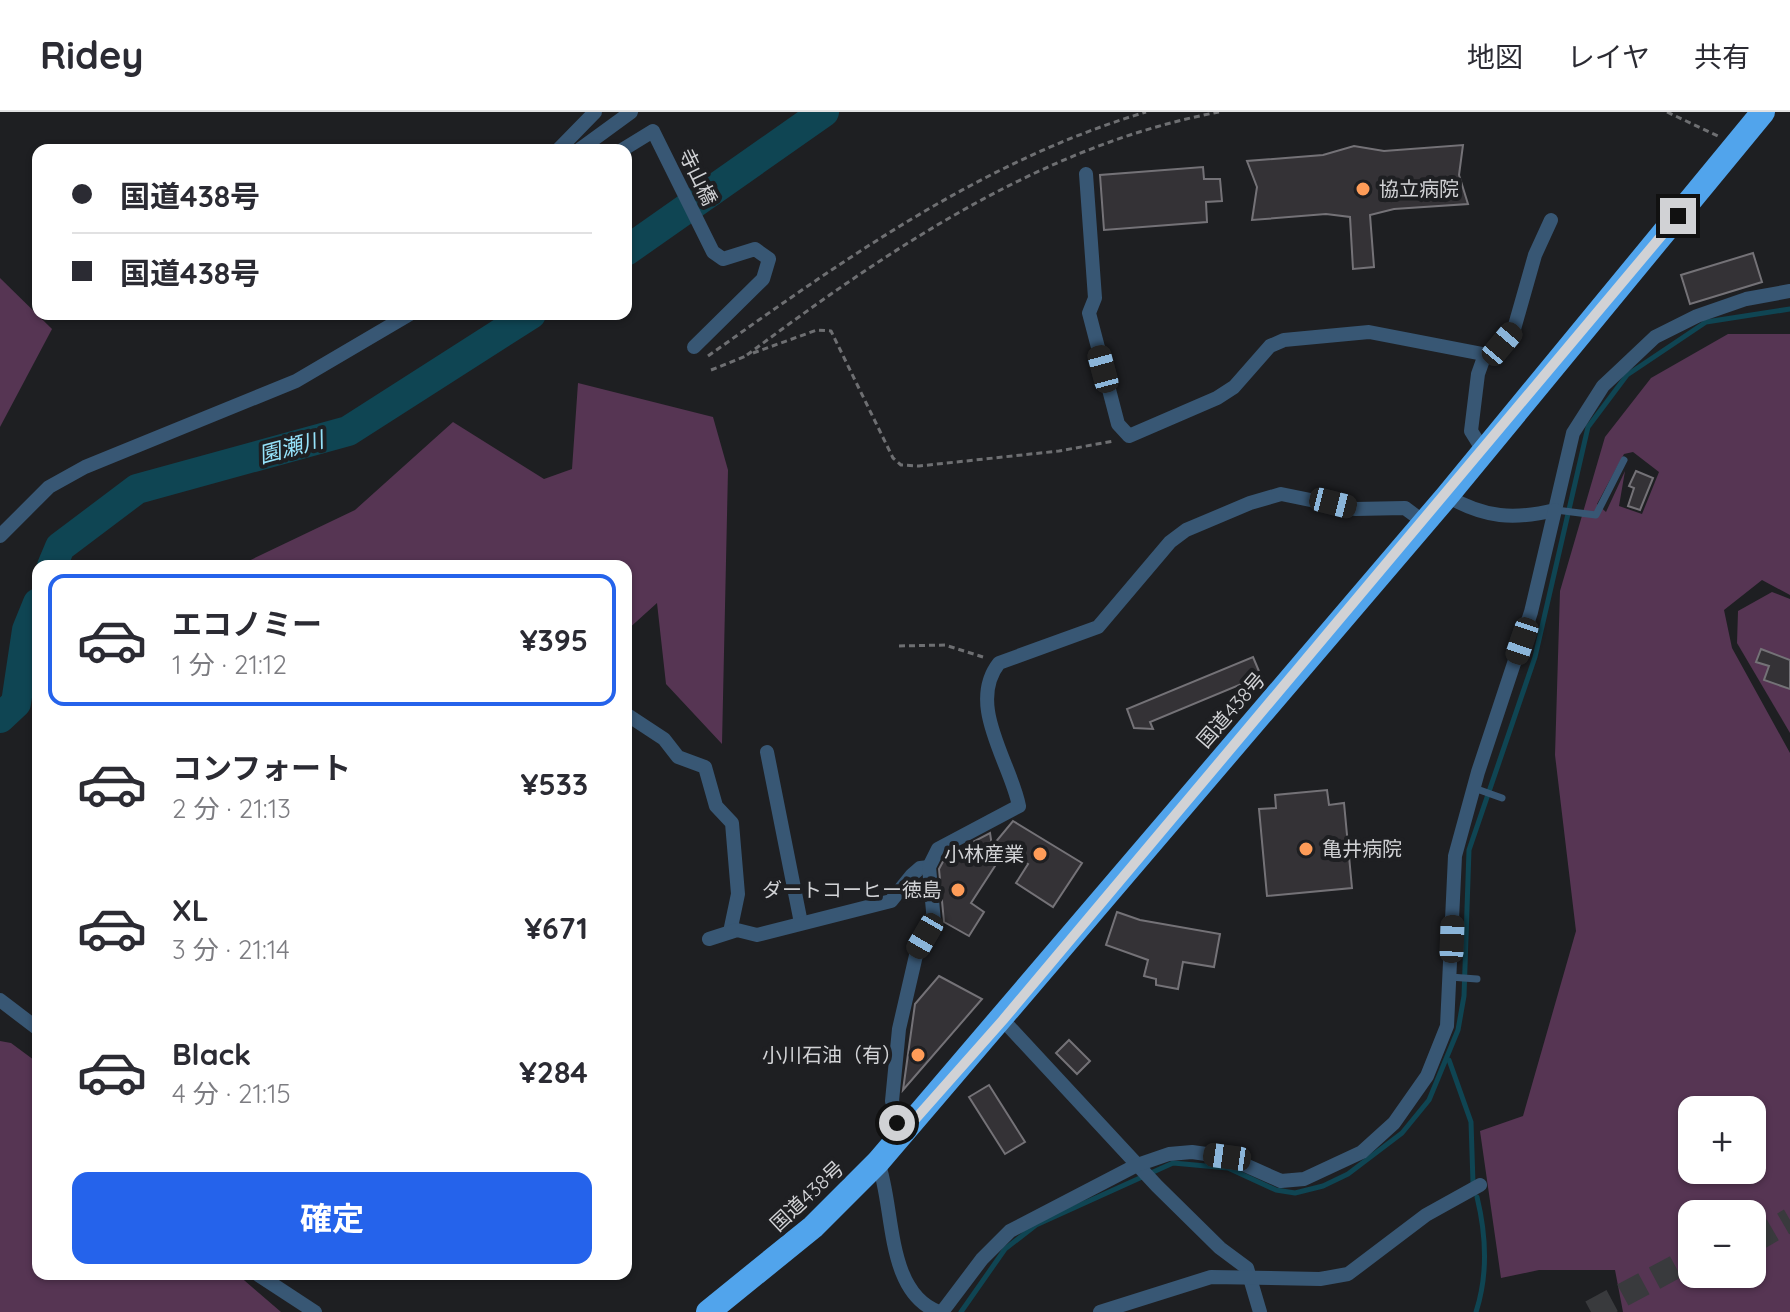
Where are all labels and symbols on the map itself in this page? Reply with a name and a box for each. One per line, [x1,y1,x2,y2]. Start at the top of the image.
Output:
street label: 寺山橋 [674,144,723,209]
place label: 協立病院 [1379,176,1459,201]
marker: 協立病院 [1354,180,1372,198]
route end [1660,198,1696,234]
car [1477,318,1527,370]
car [1085,343,1121,395]
water label: 園瀬川 [255,424,328,469]
car [1307,486,1359,520]
car [1503,614,1541,668]
street label: 国道438号 [1191,667,1270,753]
place label: 亀井病院 [1322,836,1402,861]
marker: 亀井病院 [1297,840,1315,858]
place label: 小林産業 [944,841,1024,866]
marker: 小林産業 [1031,845,1049,863]
place label: ダートコーヒー徳島 [762,877,942,902]
marker: ダートコーヒー徳島 [949,881,967,899]
car [903,909,947,963]
car [1439,915,1465,963]
place label: 小川石油（有） [762,1042,902,1067]
marker: 小川石油（有） [909,1046,927,1064]
route start [879,1105,915,1141]
car [1202,1142,1252,1172]
street label: 国道438号 [765,1155,849,1236]

